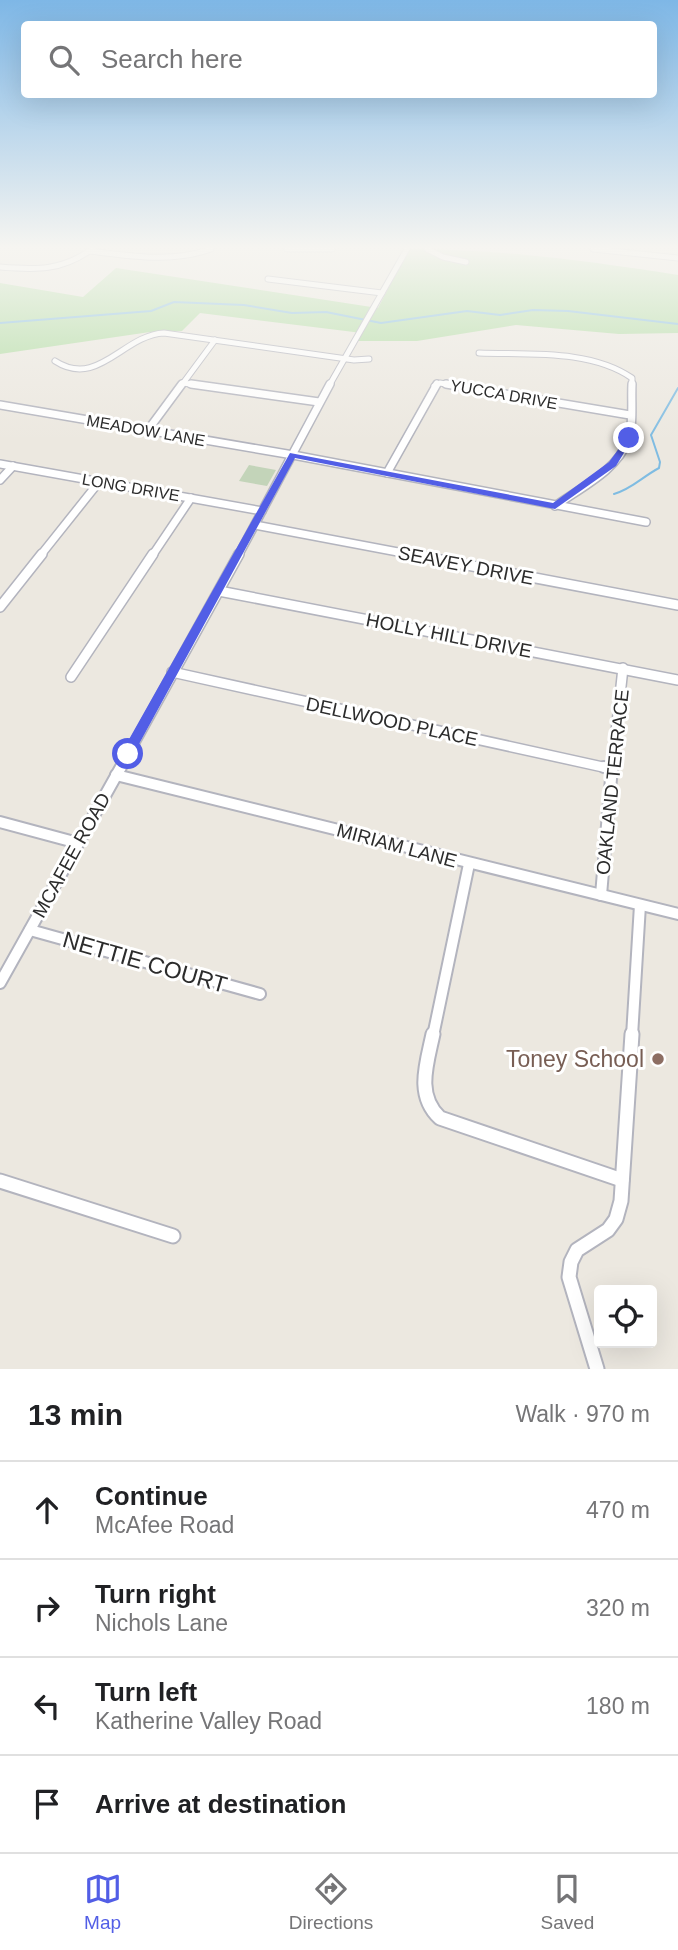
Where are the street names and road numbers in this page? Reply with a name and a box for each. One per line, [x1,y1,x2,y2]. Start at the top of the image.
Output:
street label: YUCCA DRIVE [449,377,559,412]
street label: MEADOW LANE [85,412,206,449]
street label: LONG DRIVE [81,471,181,504]
street label: SEAVEY DRIVE [396,542,535,589]
street label: HOLLY HILL DRIVE [364,609,534,662]
street label: OAKLAND TERRACE [592,688,633,876]
street label: DELLWOOD PLACE [304,693,480,750]
street label: MCAFEE ROAD [28,789,114,921]
street label: MIRIAM LANE [334,819,459,872]
street label: NETTIE COURT [60,926,230,998]

